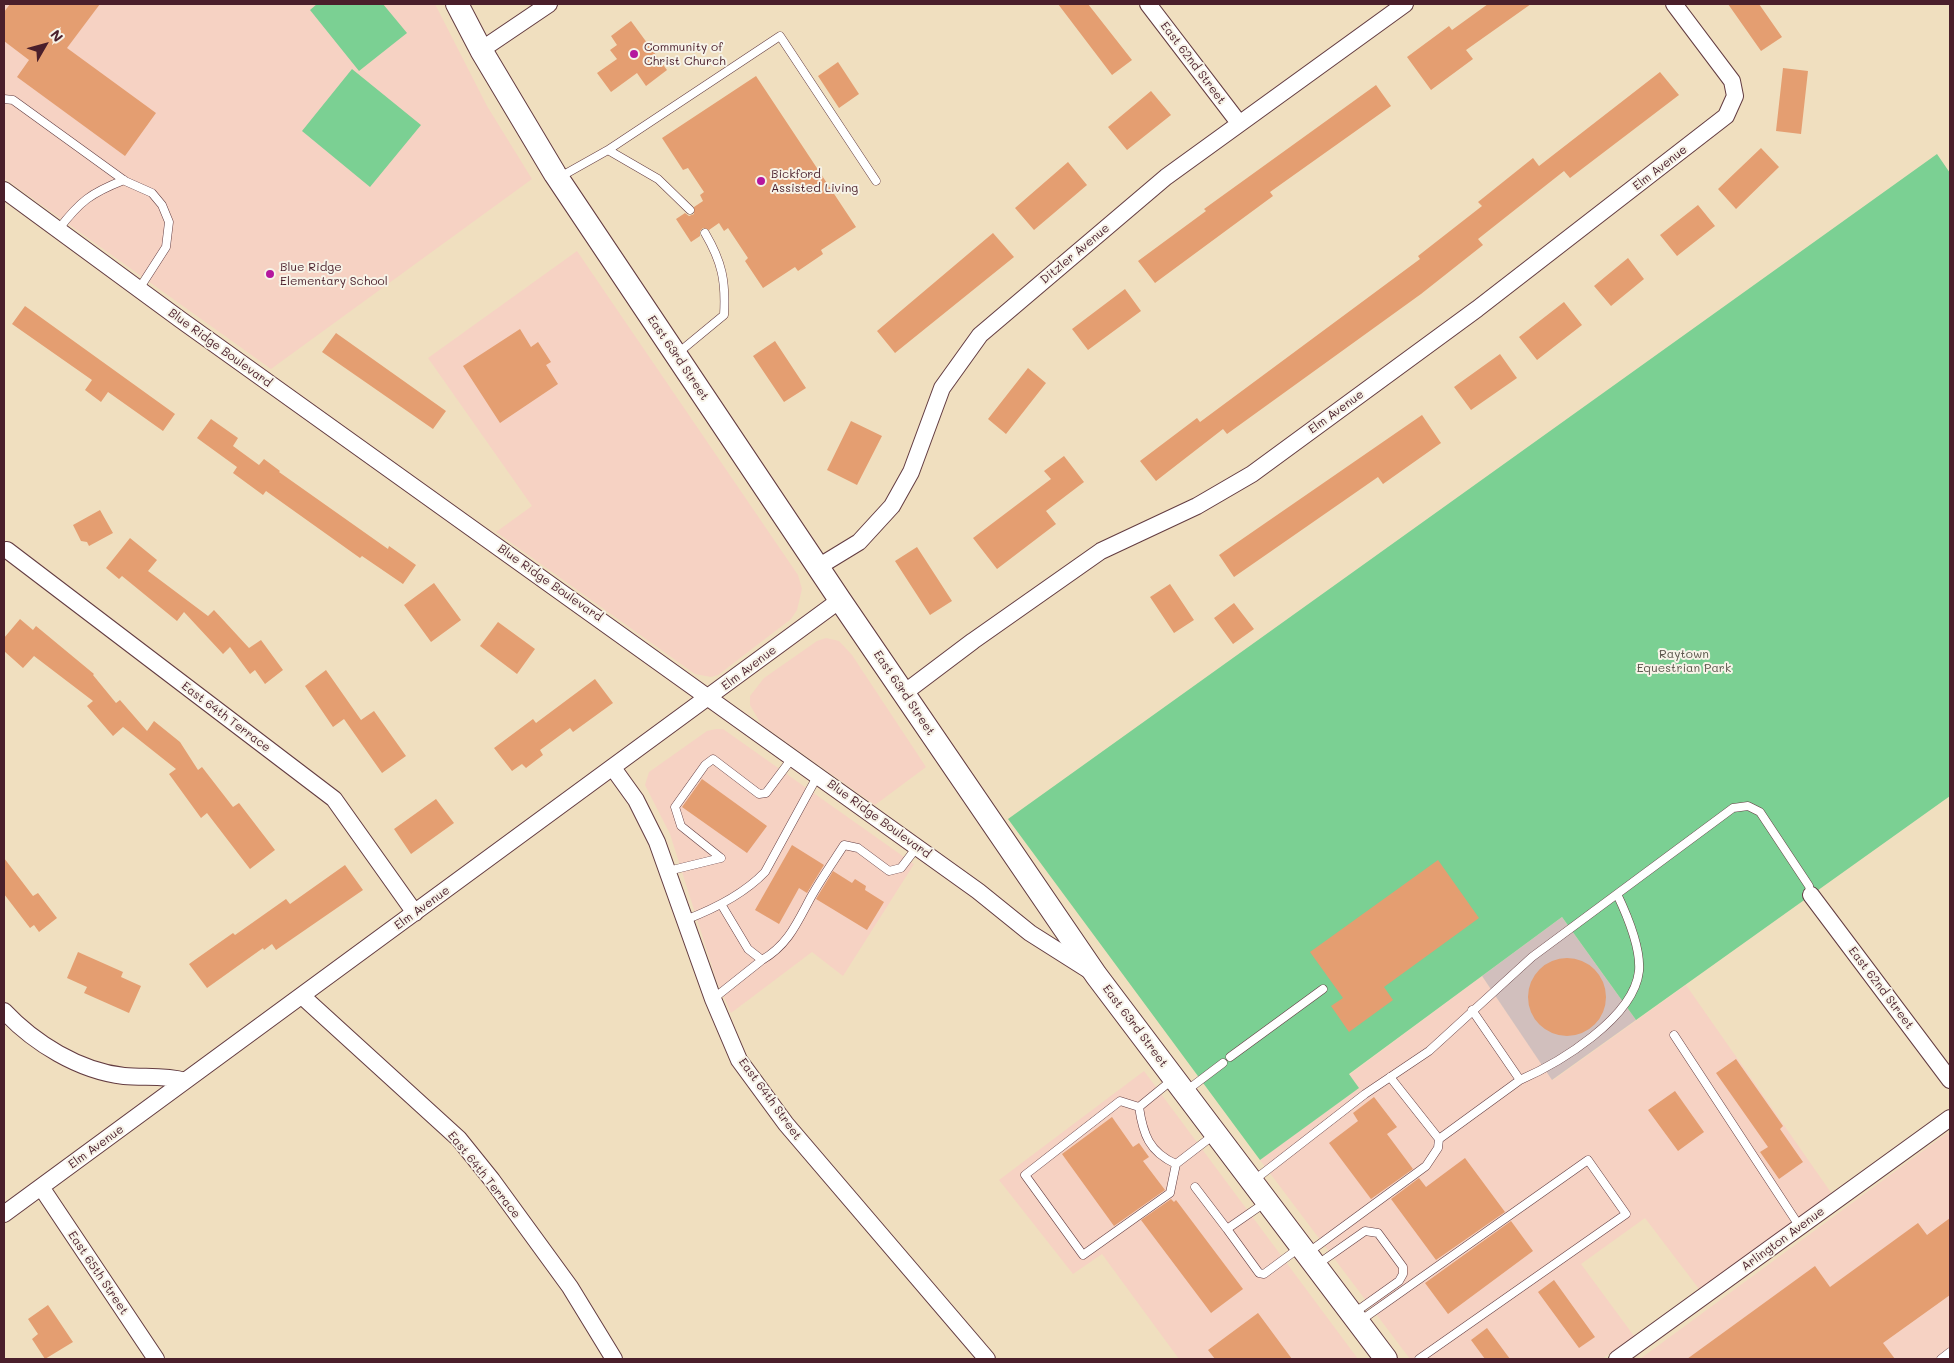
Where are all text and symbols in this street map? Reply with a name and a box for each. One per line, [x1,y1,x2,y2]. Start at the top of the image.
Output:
street label: East 62nd Street [1157,19,1229,107]
north arrow [20,20,70,70]
text: N [46,25,68,45]
place label: Community of Christ Church [644,40,726,68]
marker: Community of Christ Church [628,48,640,60]
street label: Elm Avenue [1630,142,1690,194]
place label: Bickford Assisted Living [771,167,858,195]
marker: Bickford Assisted Living [755,175,767,187]
street label: Ditzler Avenue [1038,221,1112,287]
place label: Blue Ridge Elementary School [280,260,388,288]
marker: Blue Ridge Elementary School [264,268,276,280]
street label: Blue Ridge Boulevard [165,306,275,390]
street label: East 63rd Street [644,313,712,403]
street label: Elm Avenue [1306,387,1366,437]
street label: Blue Ridge Boulevard [495,541,605,625]
street label: Elm Avenue [719,643,779,693]
park label: Raytown Equestrian Park [1637,647,1731,675]
street label: East 63rd Street [870,648,938,738]
street label: East 64th Terrace [179,679,273,755]
street label: Blue Ridge Boulevard [824,777,934,861]
street label: Elm Avenue [392,883,452,933]
street label: East 62nd Street [1845,944,1917,1032]
street label: East 63rd Street [1099,982,1171,1070]
street label: East 64th Street [735,1055,805,1143]
street label: Elm Avenue [66,1122,126,1172]
street label: East 64th Terrace [445,1129,523,1221]
street label: Arlington Avenue [1739,1204,1827,1274]
street label: East 65th Street [65,1229,131,1317]

